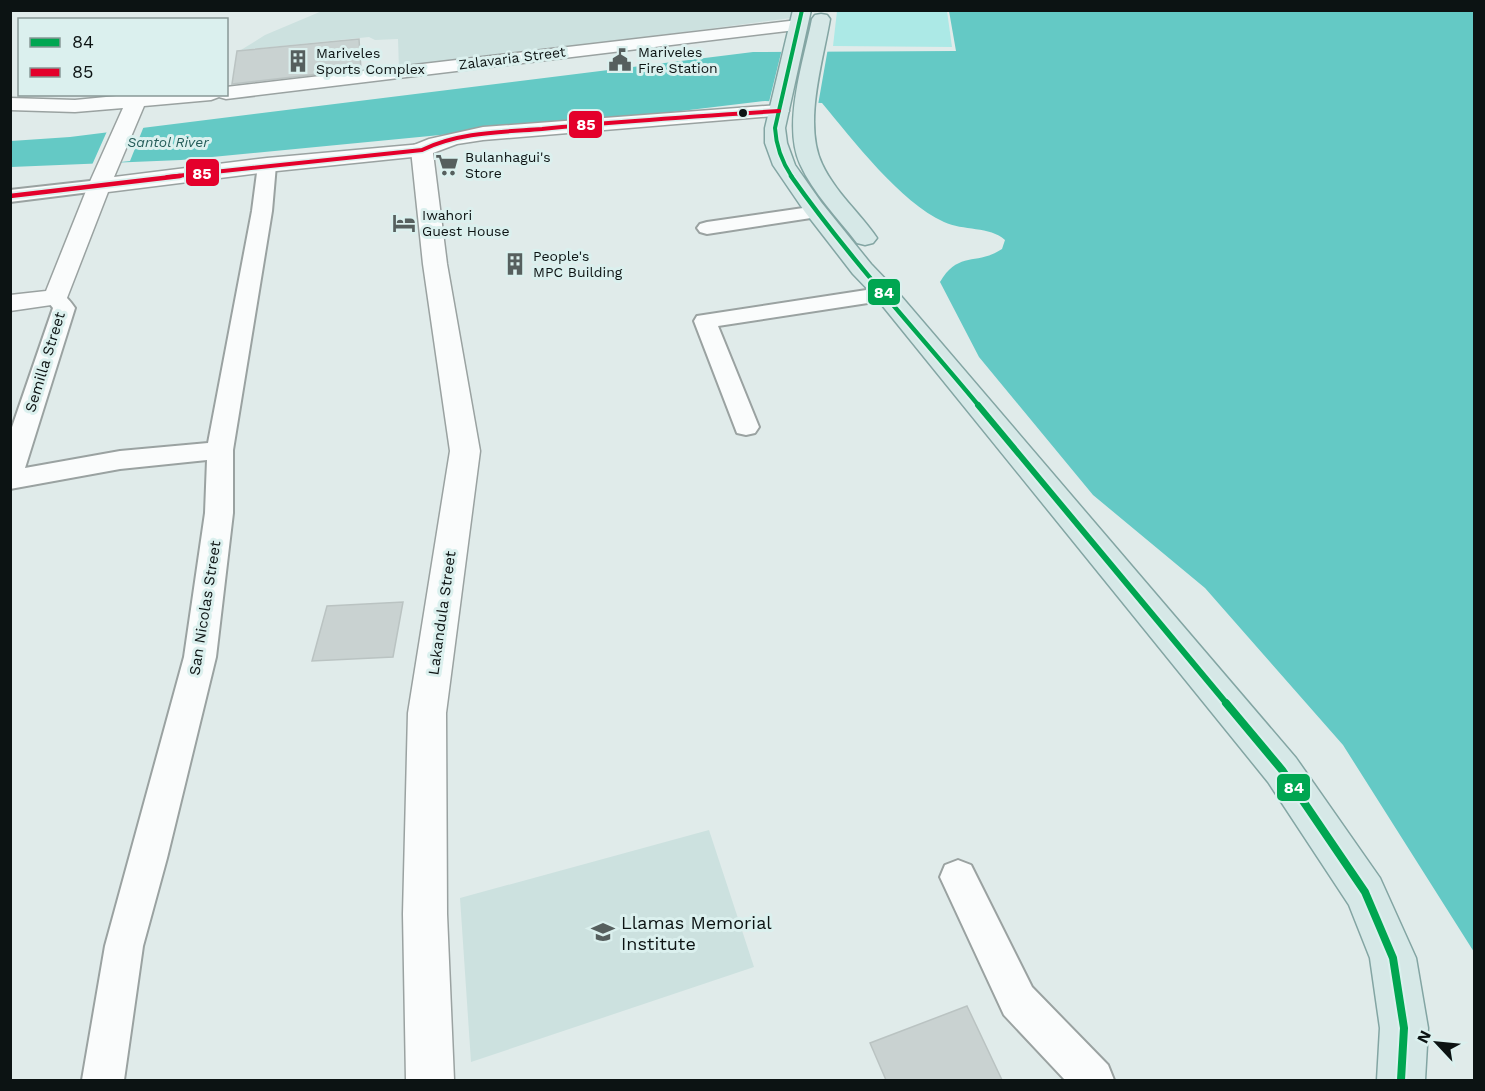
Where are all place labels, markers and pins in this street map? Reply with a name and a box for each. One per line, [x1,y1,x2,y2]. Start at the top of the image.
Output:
place label: Mariveles Fire Station [638,44,718,76]
place label: Mariveles Sports Complex [316,45,425,77]
public building icon: Mariveles Fire Station [607,47,633,73]
building icon: Mariveles Sports Complex [285,48,311,74]
unlabelled marker [737,107,749,119]
place label: Bulanhagui's Store [465,149,551,181]
supermarket icon: Bulanhagui's Store [434,152,460,178]
place label: Iwahori Guest House [422,207,510,239]
hotel icon: Iwahori Guest House [391,210,417,236]
place label: People's MPC Building [533,248,623,280]
building icon: People's MPC Building [502,251,528,277]
place label: Llamas Memorial Institute [621,912,772,954]
school or university icon: Llamas Memorial Institute [590,919,616,945]

